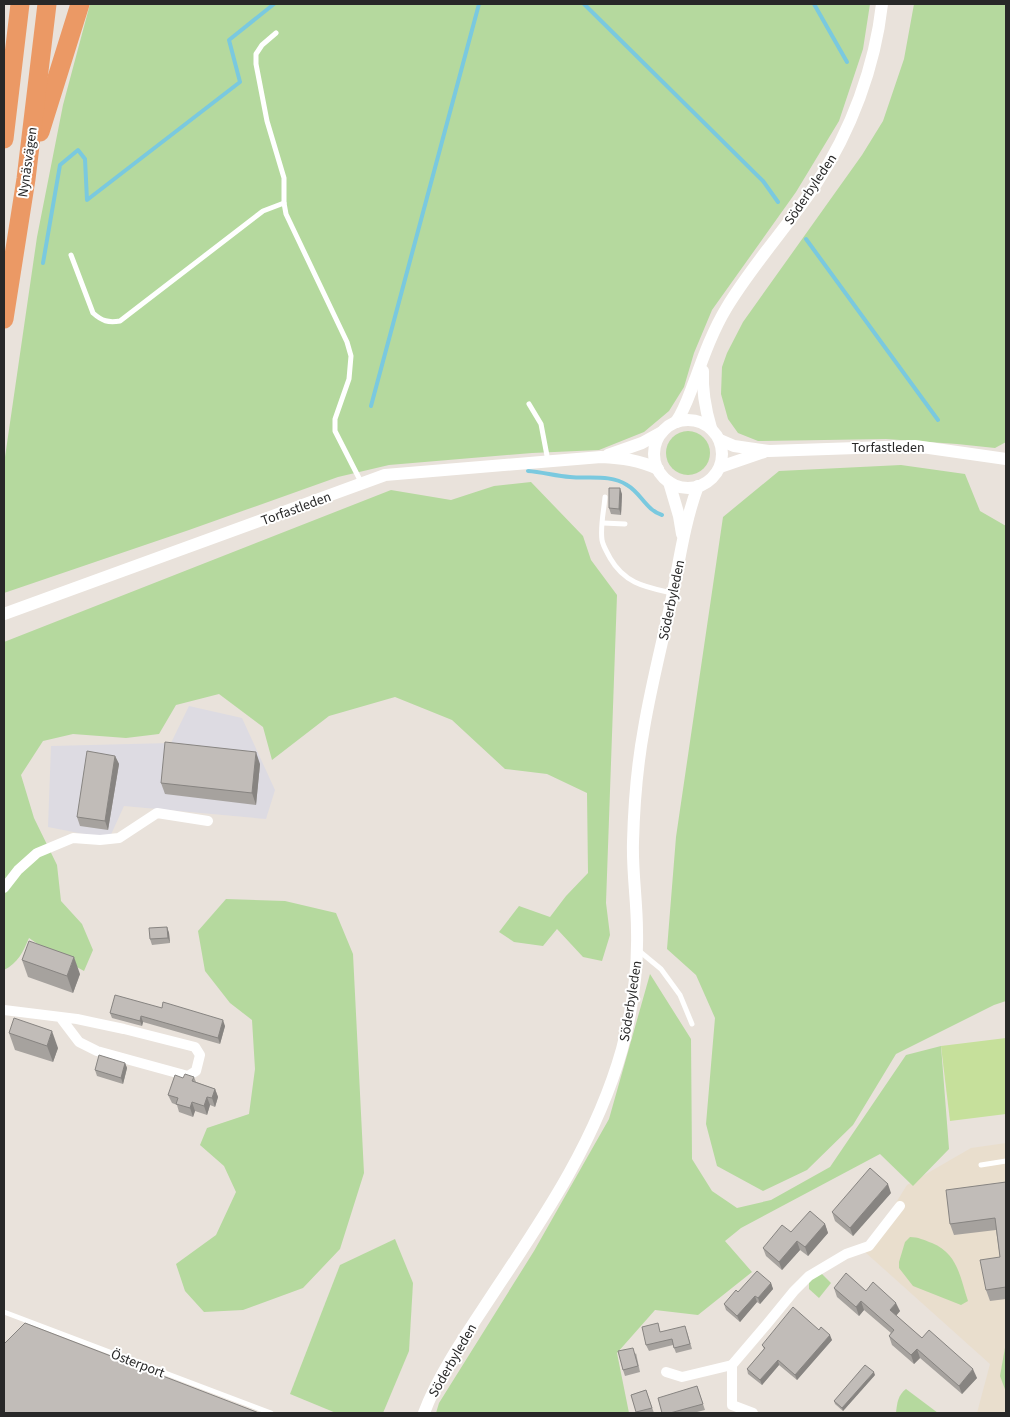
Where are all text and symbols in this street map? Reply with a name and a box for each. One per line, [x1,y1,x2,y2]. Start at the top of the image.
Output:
street label: Nynäsvägen [13,126,43,199]
street label: Söderbyleden [780,150,842,229]
street label: Torfastleden [851,438,925,458]
street label: Torfastleden [259,487,334,531]
street label: Söderbyleden [654,558,690,642]
street label: Söderbyleden [615,959,647,1043]
street label: Söderbyleden [424,1320,482,1401]
street label: Österport [108,1345,168,1383]

